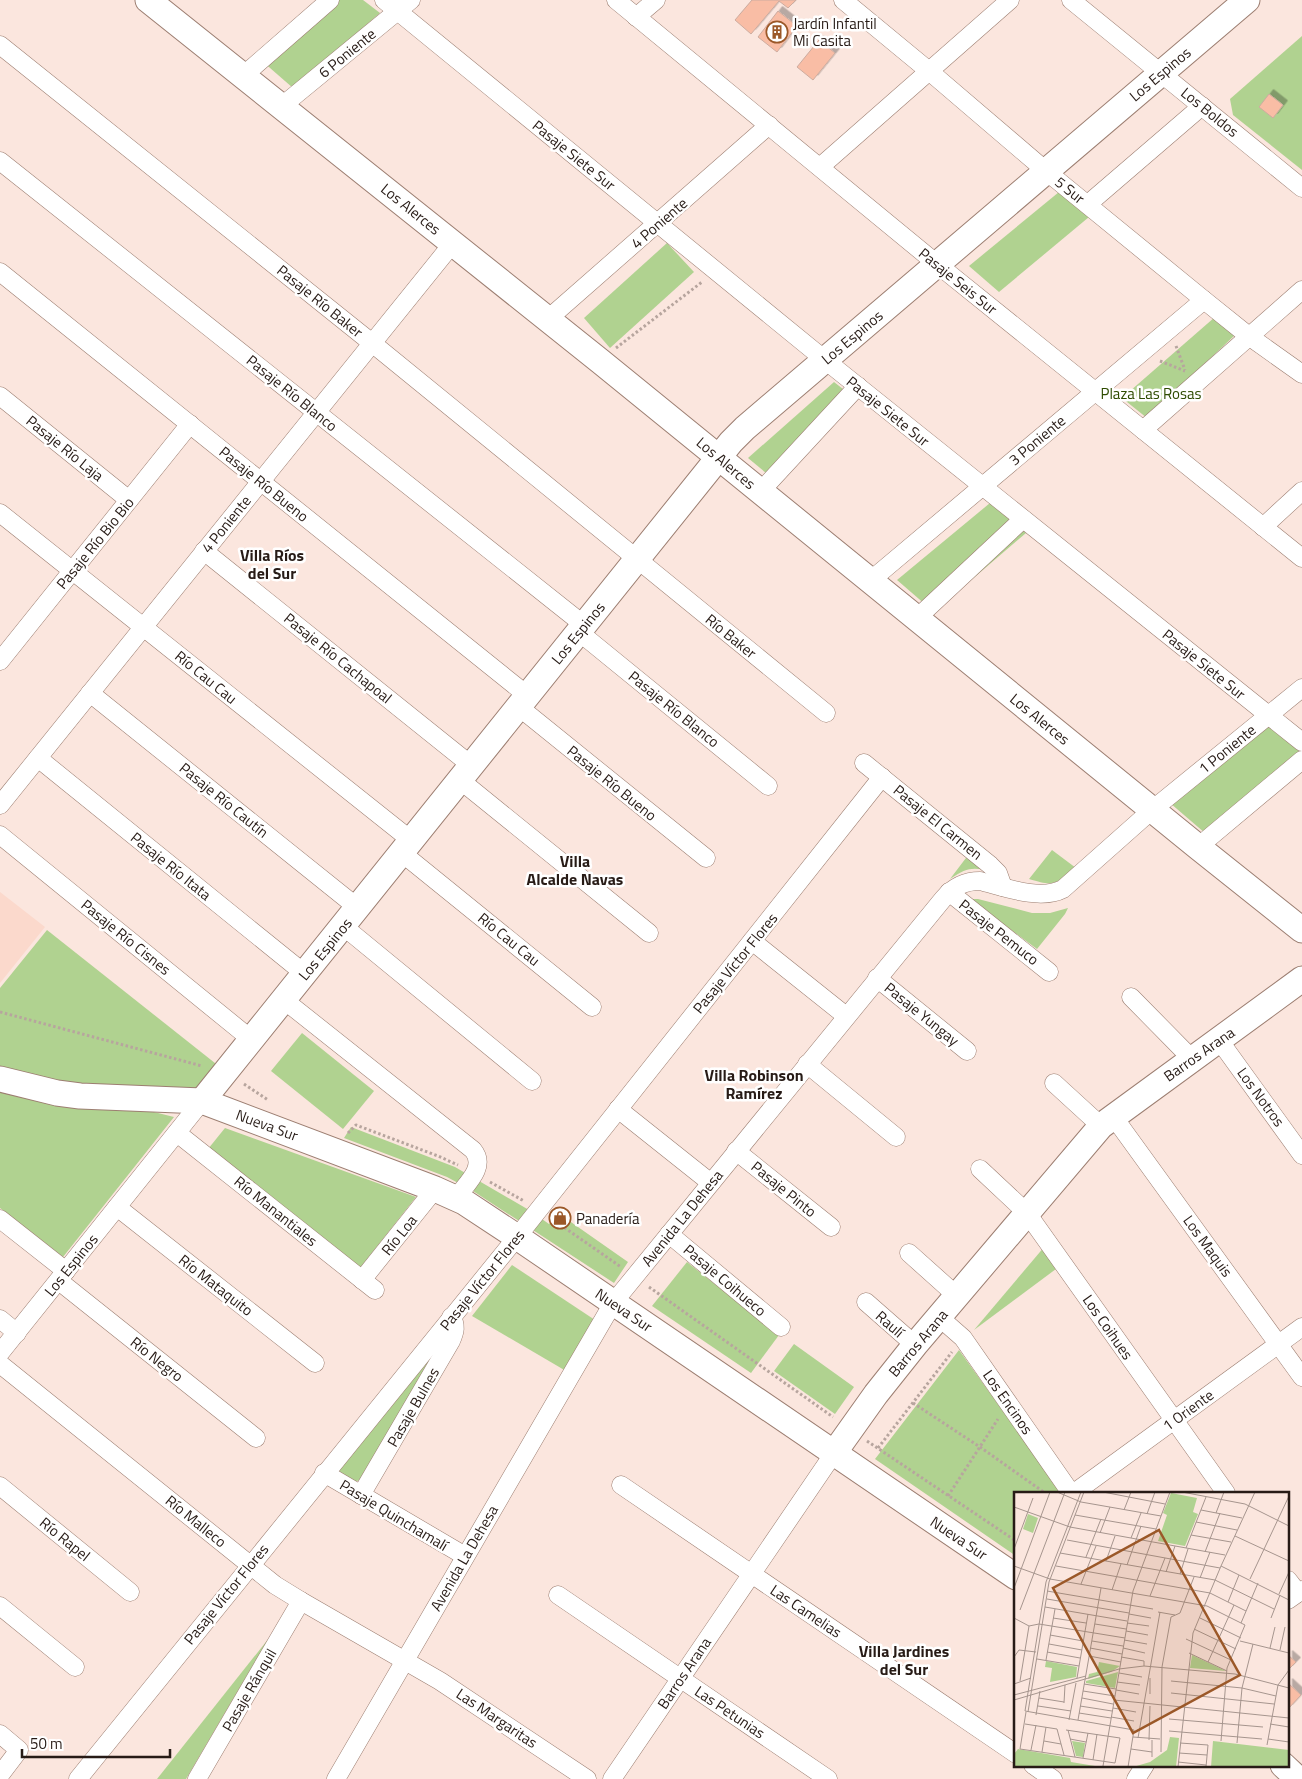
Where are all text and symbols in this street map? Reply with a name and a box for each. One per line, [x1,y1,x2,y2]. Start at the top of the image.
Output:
place label: Jardín Infantil Mi Casita [793,12,877,52]
building icon: Jardín Infantil Mi Casita [765,20,789,44]
street label: 6 Poniente [313,23,381,83]
street label: Los Espinos [1124,41,1196,107]
street label: Los Boldos [1176,81,1244,143]
street label: Pasaje Siete Sur [527,114,621,196]
street label: 5 Sur [1050,171,1090,209]
street label: Los Alerces [376,178,446,240]
street label: 4 Poniente [626,192,692,254]
street label: Pasaje Seis Sur [914,242,1002,320]
street label: Pasaje Río Baker [272,259,368,343]
street label: Los Espinos [816,304,888,370]
street label: Pasaje Río Blanco [241,349,343,437]
street label: Pasaje Siete Sur [841,370,935,452]
park label: Plaza Las Rosas [1101,382,1202,405]
street label: Pasaje Río Laja [21,409,109,487]
street label: 3 Poniente [1003,409,1071,471]
street label: Los Alerces [691,431,761,495]
street label: Pasaje Río Bueno [214,441,314,527]
street label: 4 Poniente [196,490,256,558]
street label: Pasaje Río Bio Bio [51,492,140,594]
district label: Villa Ríos del Sur [240,543,304,585]
street label: Los Espinos [546,597,610,669]
street label: Pasaje Río Cachapoal [279,607,397,709]
street label: Río Baker [700,608,762,664]
street label: Pasaje Siete Sur [1157,623,1251,705]
street label: Río Cau Cau [170,645,242,709]
street label: Pasaje Río Blanco [623,665,725,753]
street label: Los Alerces [1005,688,1075,750]
street label: 1 Poniente [1193,719,1261,779]
street label: Pasaje Río Bueno [562,740,662,826]
street label: Pasaje Río Cautín [174,757,274,843]
street label: Pasaje El Carmen [888,779,988,865]
street label: Pasaje Río Itata [126,826,217,906]
district label: Villa Alcalde Navas [527,849,623,891]
street label: Pasaje Pemuco [954,893,1044,971]
street label: Pasaje Río Cisnes [76,894,176,980]
street label: Río Cau Cau [473,907,545,971]
street label: Pasaje Víctor Flores [687,908,783,1018]
street label: Los Espinos [293,913,357,985]
street label: Pasaje Yungay [880,977,964,1051]
street label: Barros Arana [1159,1021,1240,1087]
district label: Villa Robinson Ramírez [704,1063,804,1105]
street label: Los Notros [1232,1063,1290,1131]
street label: Nueva Sur [233,1103,301,1147]
street label: Pasaje Pinto [746,1155,822,1223]
street label: Avenida La Dehesa [636,1164,729,1271]
street label: Río Manantiales [229,1170,323,1252]
shop icon: Panadería [548,1206,572,1230]
place label: Panadería [576,1207,640,1230]
street label: Río Loa [375,1209,423,1260]
street label: Los Maquis [1178,1210,1238,1282]
street label: Pasaje Víctor Flores [434,1225,530,1335]
street label: Los Espinos [39,1229,103,1301]
street label: Pasaje Coihueco [678,1238,772,1322]
street label: Río Mataquito [174,1249,258,1321]
street label: Nueva Sur [591,1282,657,1338]
street label: Los Coihues [1077,1290,1139,1364]
street label: Barros Arana [883,1304,954,1382]
street label: Raulí [871,1305,911,1344]
street label: Río Negro [125,1331,189,1387]
street label: Pasaje Bulnes [381,1363,445,1451]
street label: Los Encinos [977,1365,1039,1439]
street label: 1 Oriente [1158,1383,1218,1437]
street label: Pasaje Quinchamalí [335,1473,454,1557]
street label: Río Malleco [160,1489,232,1553]
inset map [1014,1492,1290,1766]
street label: Avenida La Dehesa [424,1500,504,1615]
street label: Nueva Sur [926,1510,992,1566]
street label: Río Rapel [35,1511,95,1567]
street label: Pasaje Víctor Flores [178,1539,274,1649]
street label: Las Camelias [766,1579,846,1643]
street label: Barros Arana [651,1632,717,1714]
district label: Villa Jardines del Sur [859,1639,949,1681]
street label: Pasaje Ránquil [216,1644,282,1736]
street label: Las Petunias [690,1680,770,1744]
street label: Las Margaritas [452,1682,542,1754]
scale bar [22,1726,170,1758]
text: 50 m [30,1732,63,1755]

